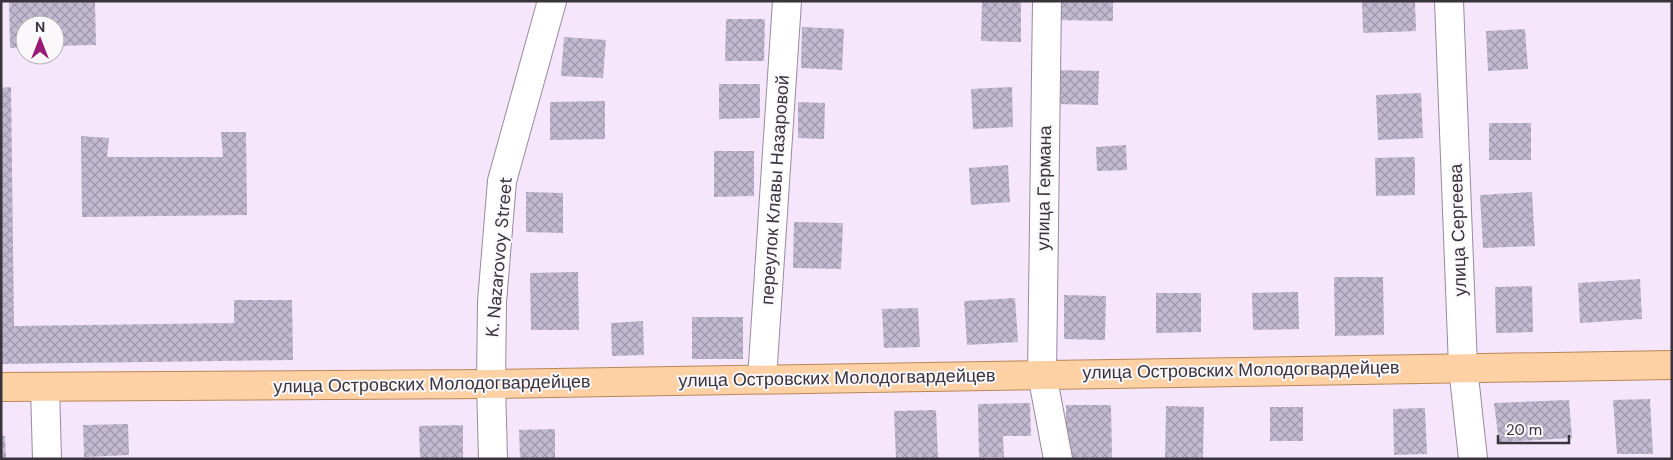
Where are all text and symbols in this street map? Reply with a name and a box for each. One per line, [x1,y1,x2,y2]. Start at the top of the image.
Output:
north arrow [15,15,65,65]
text: N [35,18,45,36]
street label: переулок Клавы Назаровой [755,74,795,306]
street label: улица Германа [1031,124,1057,251]
street label: улица Сергеева [1444,162,1472,297]
street label: K. Nazarovoy Street [480,176,518,338]
street label: улица Островских Молодогвардейцев [1082,355,1400,385]
street label: улица Островских Молодогвардейцев [678,363,996,393]
street label: улица Островских Молодогвардейцев [273,369,591,399]
scale bar [1498,412,1569,444]
text: 20 m [1506,420,1542,440]

